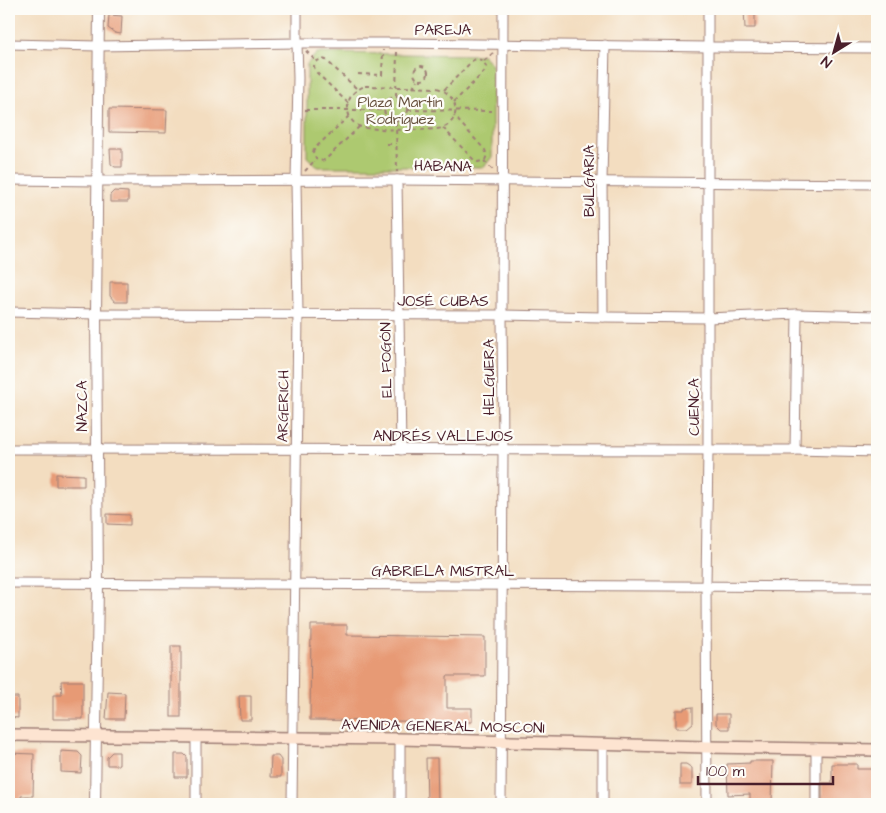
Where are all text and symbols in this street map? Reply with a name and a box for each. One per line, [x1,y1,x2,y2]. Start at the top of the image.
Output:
street label: PAREJA [415,20,472,41]
north arrow [808,28,858,78]
text: N [817,51,836,72]
park label: Plaza Martín Rodríguez [358,92,443,131]
street label: BULGARIA [579,145,600,217]
street label: HABANA [414,155,473,178]
street label: JOSÉ CUBAS [397,291,489,312]
street label: EL FOGÓN [375,322,398,398]
street label: HELGUERA [479,338,500,415]
street label: ARGERICH [272,370,295,442]
street label: CUENCA [684,378,705,436]
street label: NAZCA [72,380,93,432]
street label: ANDRÉS VALLEJOS [373,426,513,447]
street label: GABRIELA MISTRAL [372,561,515,582]
street label: AVENIDA GENERAL MOSCONI [341,714,545,739]
scale bar [698,753,834,785]
text: 100 m [706,761,745,782]

